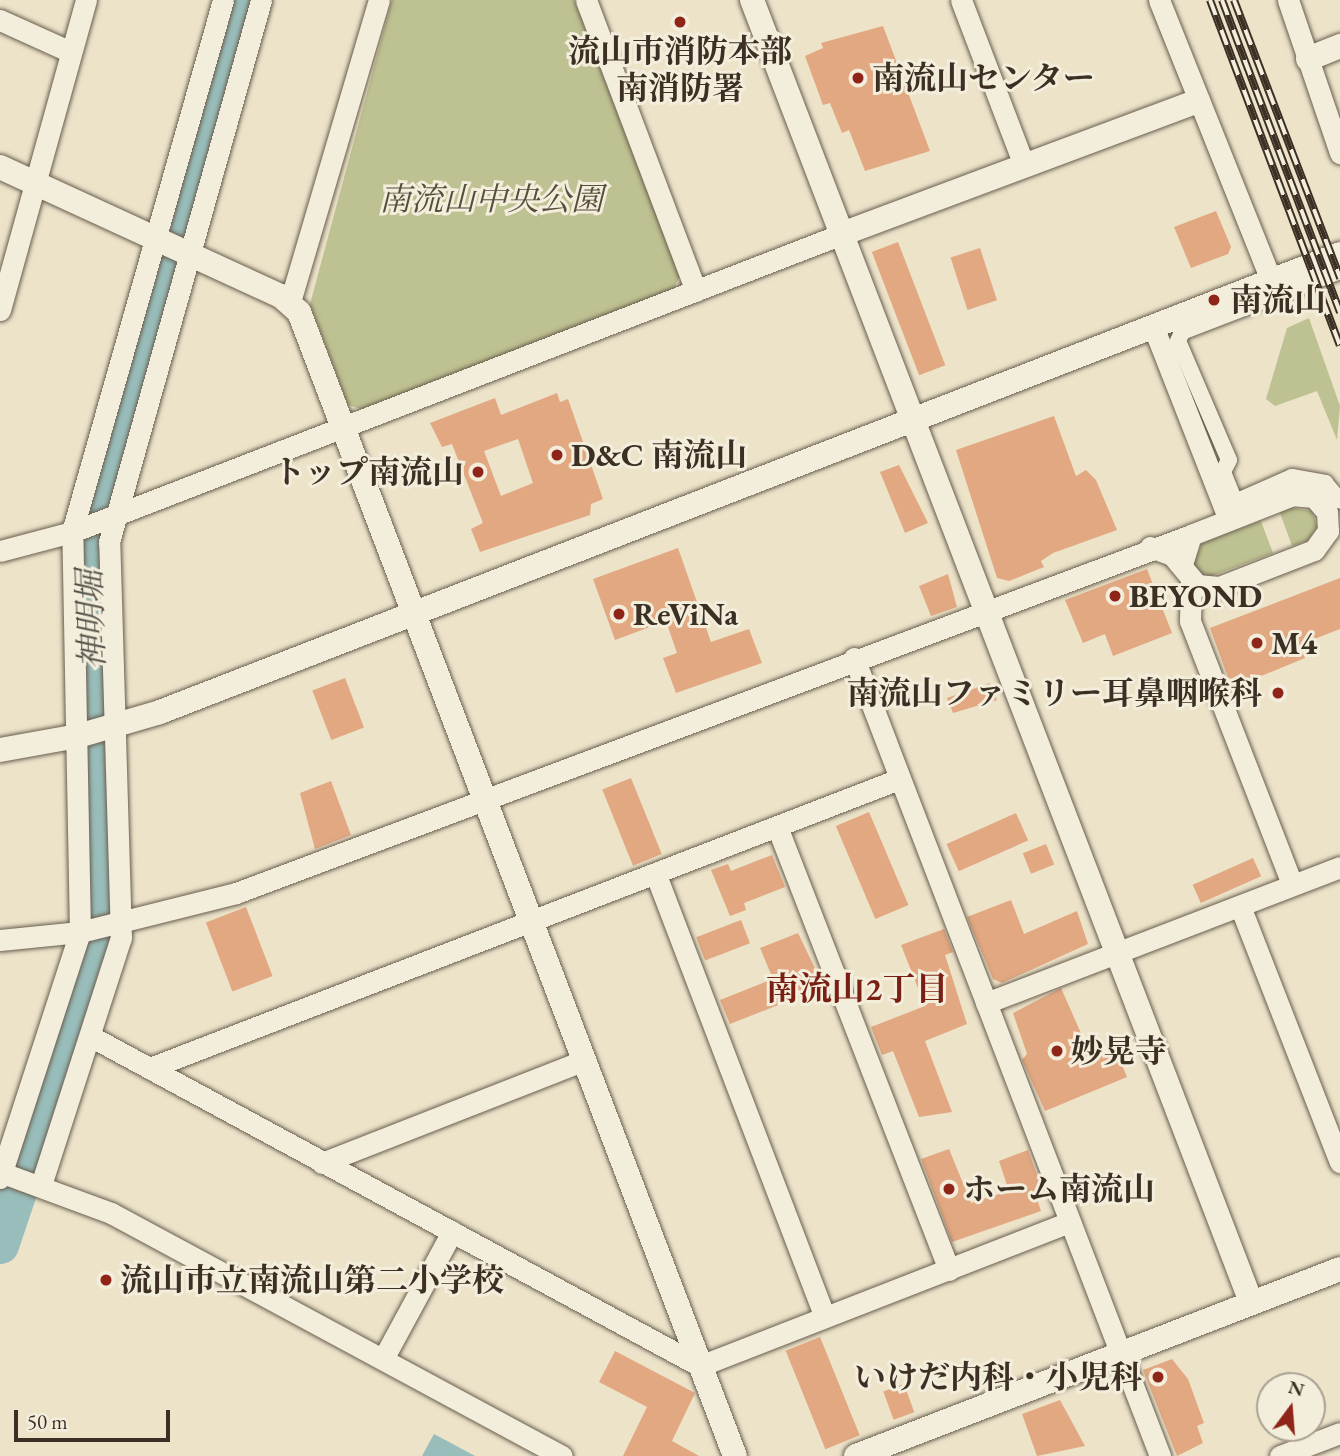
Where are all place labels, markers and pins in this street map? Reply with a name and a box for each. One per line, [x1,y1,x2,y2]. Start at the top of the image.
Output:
marker: 流山市消防本部 南消防署 [672,14,688,30]
place label: 流山市消防本部 南消防署 [568,33,792,108]
place label: 南流山センター [872,59,1096,97]
marker: 南流山センター [850,70,866,86]
place label: 南流山 [1230,281,1326,319]
marker: 南流山 [1204,290,1224,310]
place label: D&C 南流山 [571,436,747,474]
marker: D&C 南流山 [549,447,565,463]
place label: トップ南流山 [272,453,464,491]
marker: トップ南流山 [470,464,486,480]
place label: BEYOND [1129,577,1262,615]
marker: BEYOND [1107,588,1123,604]
place label: ReViNa [633,595,738,633]
marker: ReViNa [611,606,627,622]
place label: M4 [1271,624,1317,662]
marker: M4 [1249,635,1265,651]
place label: 南流山ファミリー耳鼻咽喉科 [846,674,1262,712]
marker: 南流山ファミリー耳鼻咽喉科 [1268,683,1288,703]
place label: 妙晃寺 [1071,1032,1167,1070]
marker: 妙晃寺 [1049,1043,1065,1059]
place label: ホーム南流山 [963,1170,1155,1208]
marker: ホーム南流山 [941,1181,957,1197]
place label: 流山市立南流山第二小学校 [120,1261,504,1299]
marker: 流山市立南流山第二小学校 [98,1272,114,1288]
place label: いけだ内科・小児科 [854,1358,1142,1396]
marker: いけだ内科・小児科 [1148,1367,1168,1387]

